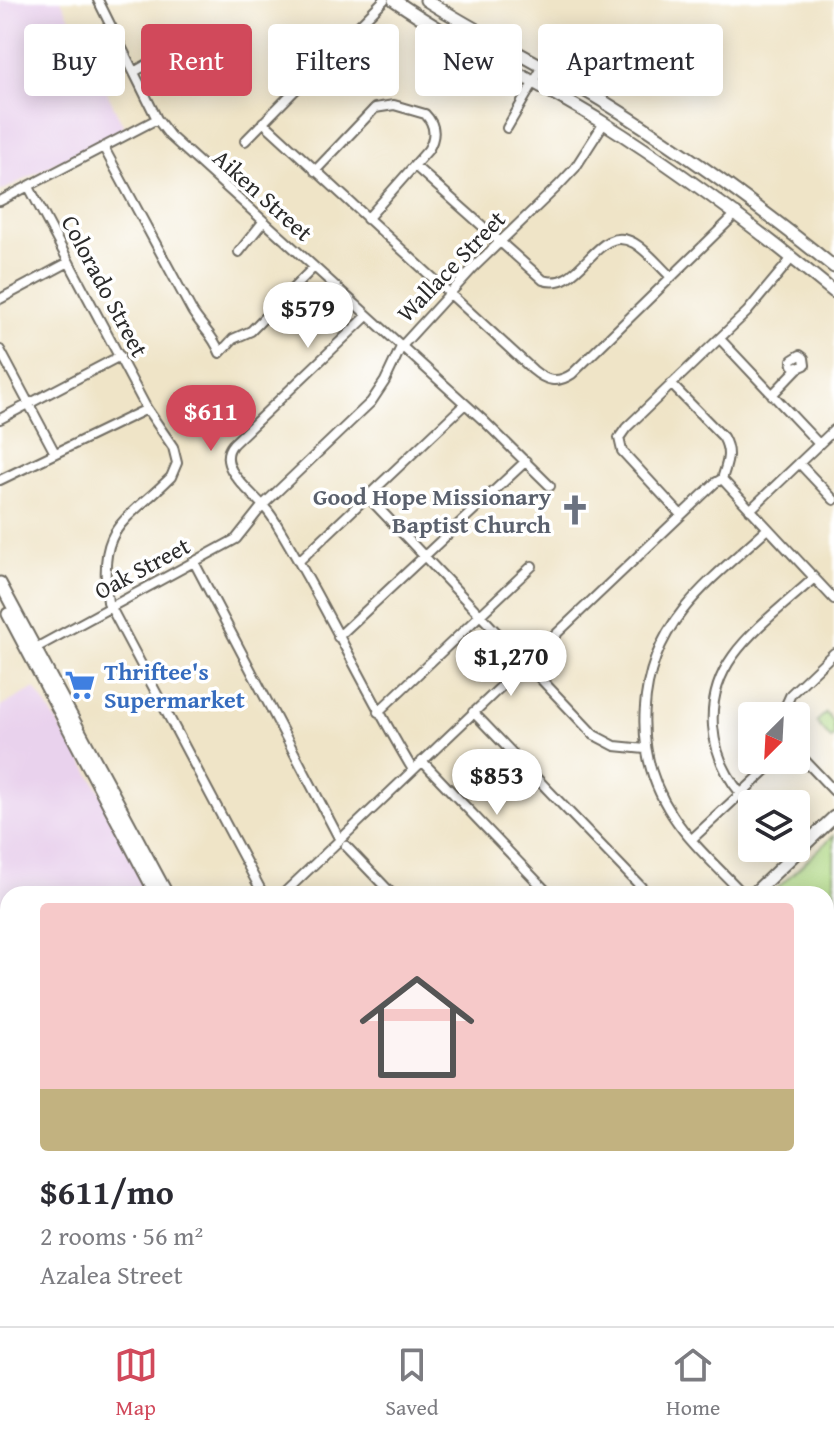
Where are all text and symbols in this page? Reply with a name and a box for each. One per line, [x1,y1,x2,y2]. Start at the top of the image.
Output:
chip: Buy [24,24,125,96]
chip: Rent [141,24,252,96]
chip: Filters [268,24,399,96]
chip: New [415,24,522,96]
chip: Apartment [538,24,723,96]
street label: Aiken Street [205,141,321,250]
street label: Wallace Street [389,202,514,330]
street label: Colorado Street [53,209,157,364]
pin: $579 [261,282,355,350]
text: $579 [281,288,335,327]
pin: $611 [164,385,258,453]
text: $611 [184,391,238,430]
place label: Good Hope Missionary Baptist Church [313,479,552,542]
church icon: Good Hope Missionary Baptist Church [558,493,592,527]
street label: Oak Street [88,528,197,608]
pin: $1,270 [446,630,576,698]
text: $1,270 [474,636,548,675]
place label: Thriftee's Supermarket [104,654,245,717]
supermarket icon: Thriftee's Supermarket [63,668,97,702]
north arrow [738,702,810,774]
map controls [738,702,810,862]
pin: $853 [450,749,544,817]
text: $853 [470,755,524,794]
button: layers [738,790,810,862]
icon: home [345,955,489,1099]
text: $611/mo [40,1167,174,1216]
text: 2 rooms · 56 m² [40,1216,203,1255]
text: Azalea Street [40,1255,183,1294]
tab: Map [114,1343,158,1423]
tab: Saved [385,1343,439,1423]
tab: Home [666,1343,720,1423]

